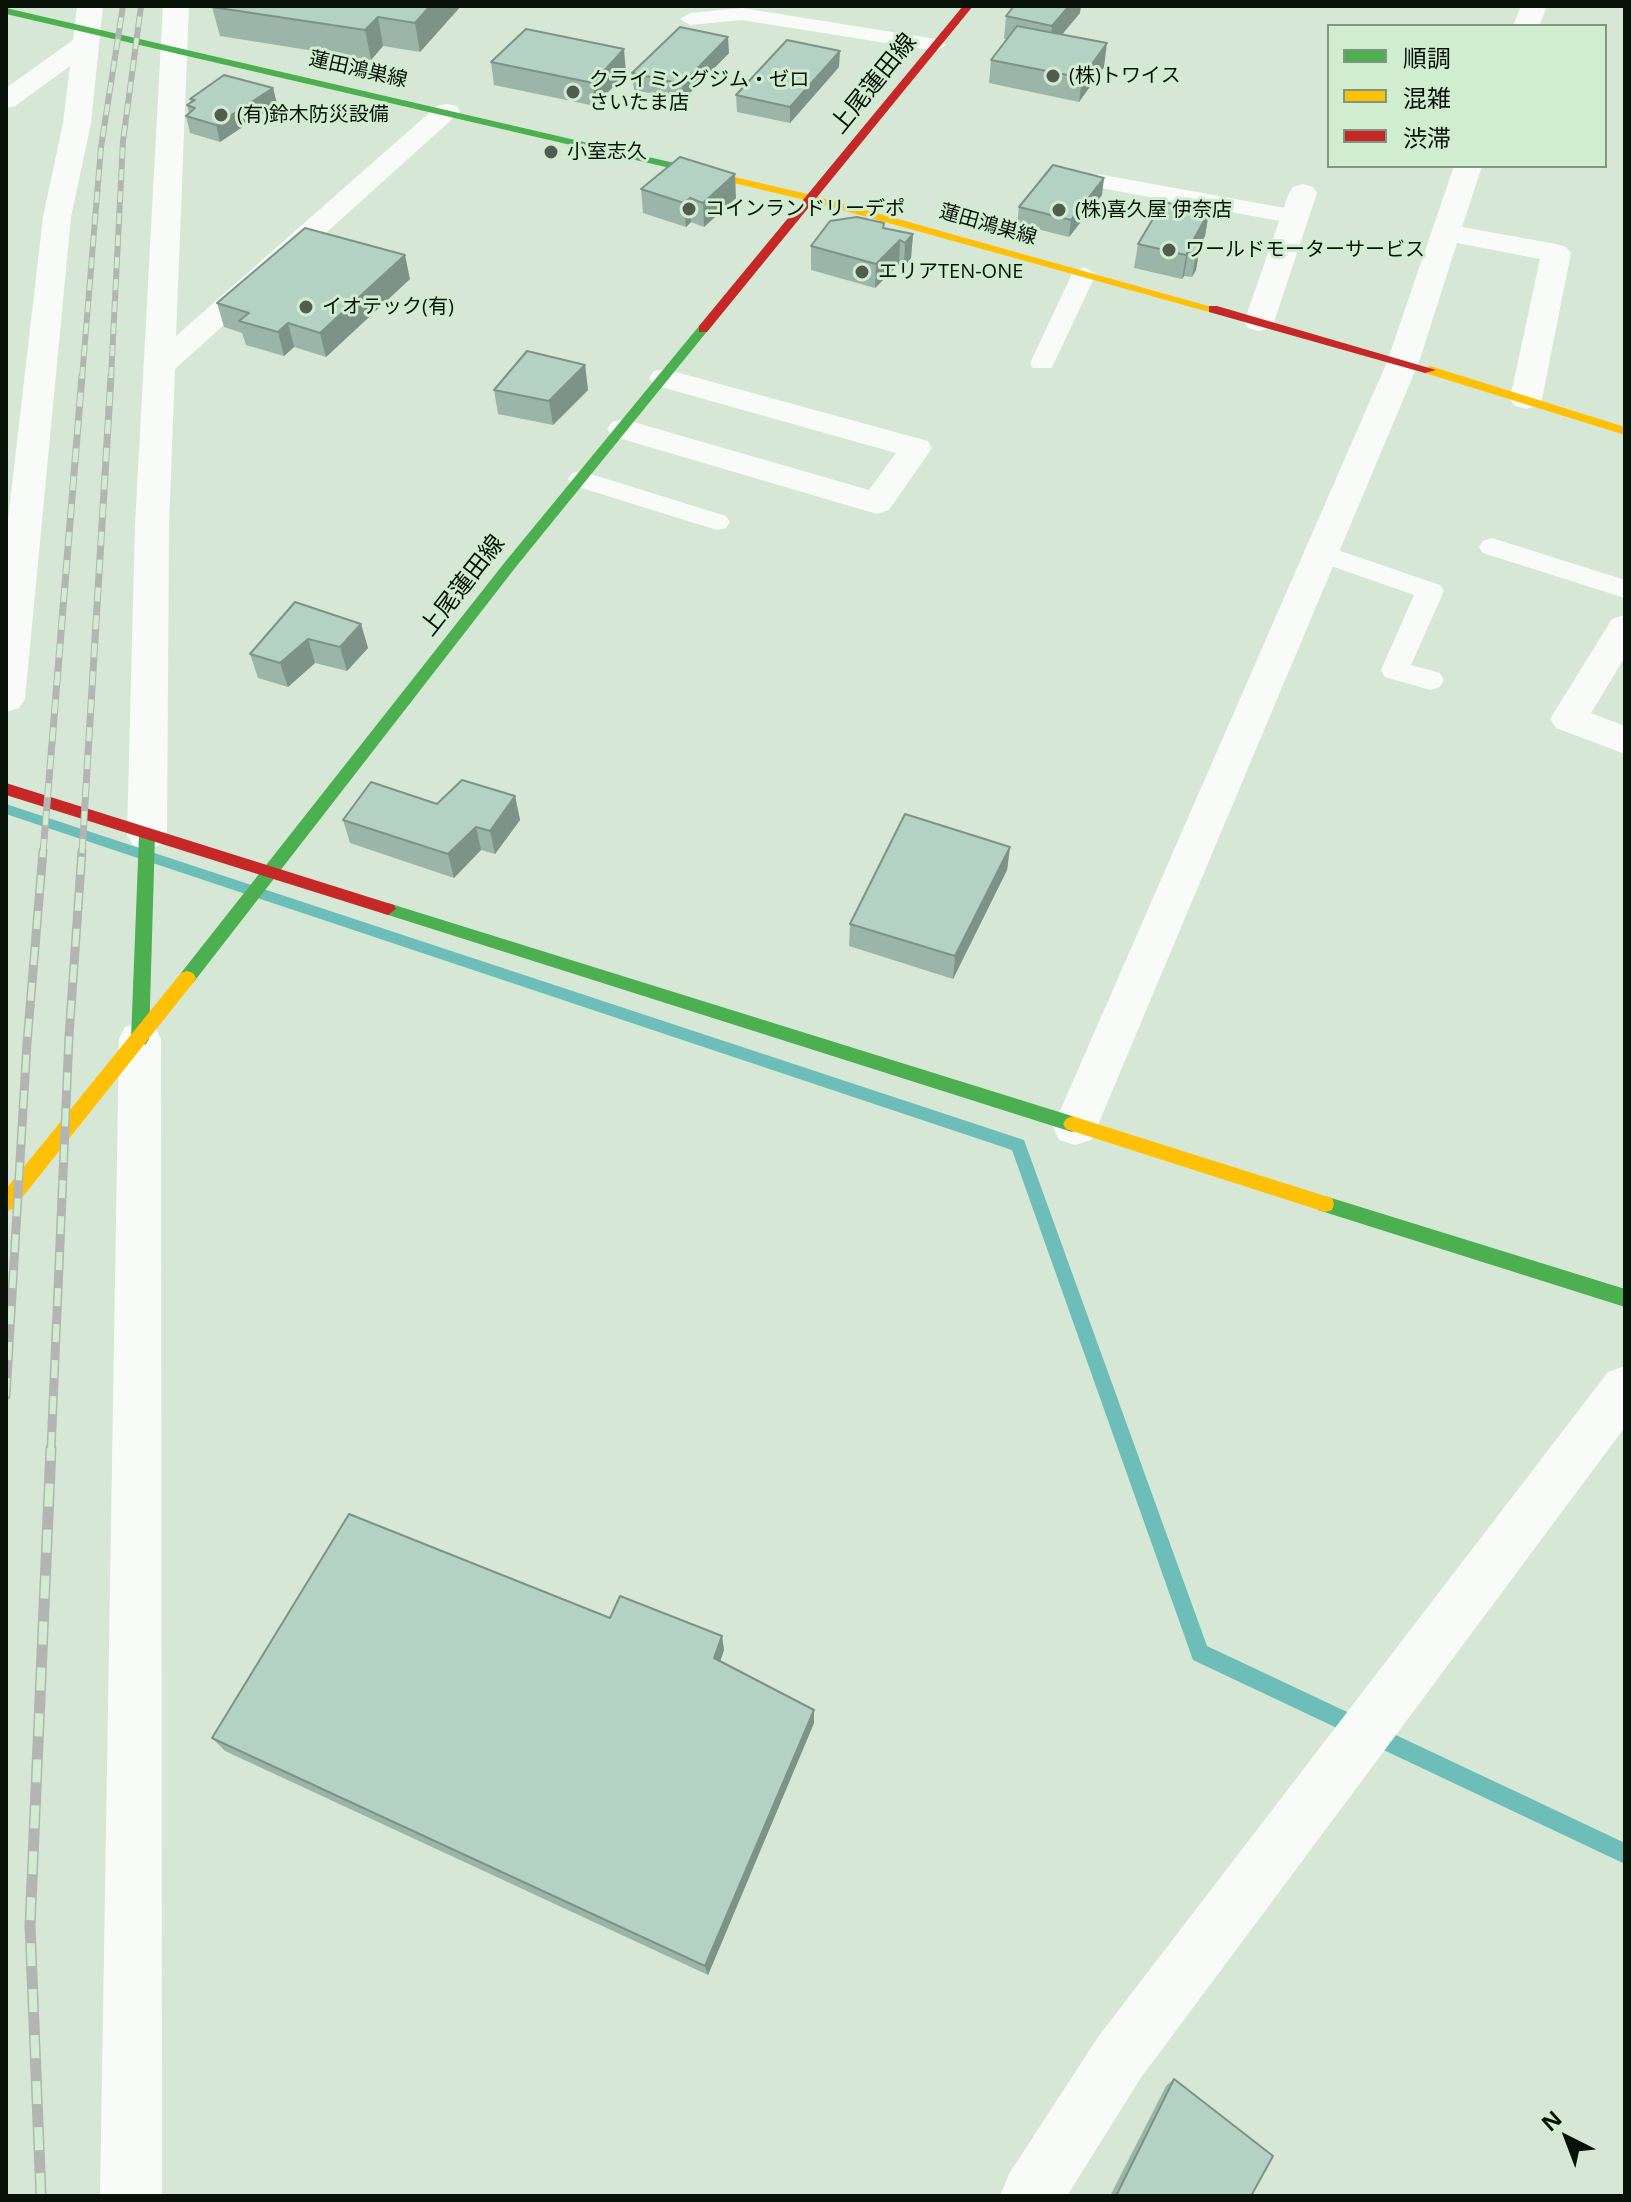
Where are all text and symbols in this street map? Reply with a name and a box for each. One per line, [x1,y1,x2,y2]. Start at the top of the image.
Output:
legend [1327,24,1607,168]
street label: 上尾蓮田線 [825,28,923,140]
text: 順調 [1403,41,1451,74]
street label: 蓮田鴻巣線 [307,47,409,93]
place label: (株)トワイス [1069,64,1181,88]
marker: (株)トワイス [1044,67,1062,85]
place label: クライミングジム・ゼロ さいたま店 [589,68,809,115]
text: 混雑 [1403,81,1451,114]
marker: クライミングジム・ゼロ さいたま店 [564,83,582,101]
place label: (有)鈴木防災設備 [237,103,389,127]
marker: (有)鈴木防災設備 [212,106,230,124]
text: 渋滞 [1403,121,1451,154]
place label: 小室志久 [567,140,647,164]
marker: 小室志久 [542,143,560,161]
place label: コインランドリーデポ [705,197,905,221]
place label: (株)喜久屋 伊奈店 [1075,198,1232,222]
marker: コインランドリーデポ [680,200,698,218]
street label: 蓮田鴻巣線 [937,200,1039,250]
marker: (株)喜久屋 伊奈店 [1050,201,1068,219]
place label: ワールドモーターサービス [1185,238,1425,262]
marker: ワールドモーターサービス [1160,241,1178,259]
place label: エリアTEN-ONE [878,260,1023,284]
marker: エリアTEN-ONE [853,263,871,281]
place label: イオテック(有) [322,295,454,319]
marker: イオテック(有) [297,298,315,316]
street label: 上尾蓮田線 [415,530,511,642]
north arrow [1527,2098,1607,2178]
text: N [1534,2103,1568,2137]

